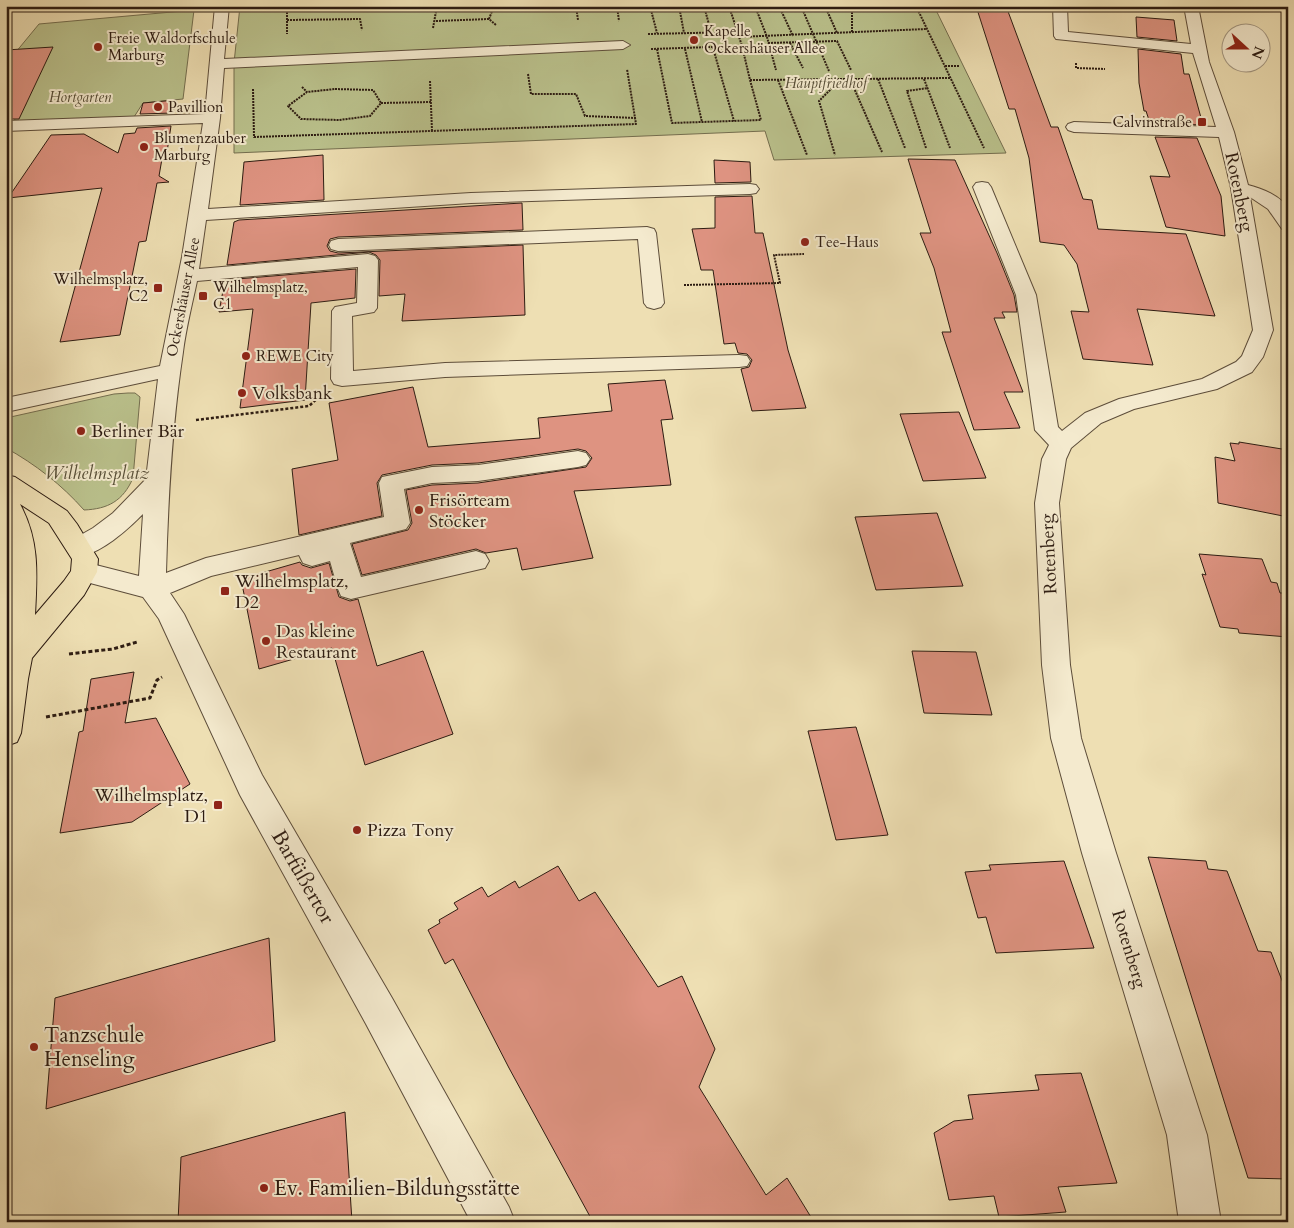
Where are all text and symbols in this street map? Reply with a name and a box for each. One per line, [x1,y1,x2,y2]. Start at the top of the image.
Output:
place label: Kapelle Ockershäuser Allee [704,21,826,58]
north arrow [1222,22,1272,72]
place label: Freie Waldorfschule Marburg [108,28,236,65]
marker: Kapelle Ockershäuser Allee [688,34,700,46]
marker: Freie Waldorfschule Marburg [92,41,104,53]
text: N [1247,43,1269,62]
park label: Hauptfriedhof [785,73,871,93]
park label: Hortgarten [49,87,112,107]
place label: Pavillion [168,97,224,117]
marker: Pavillion [152,101,164,113]
place label: Calvinstraße [1112,112,1192,132]
marker: Calvinstraße [1196,116,1208,128]
place label: Blumenzauber Marburg [154,128,247,165]
marker: Blumenzauber Marburg [138,141,150,153]
street label: Rotenberg [1218,150,1260,235]
place label: Tee-Haus [815,232,879,252]
street label: Ockershäuser Allee [162,235,204,359]
marker: Tee-Haus [799,236,811,248]
place label: Wilhelmsplatz, C2 [52,269,148,306]
place label: Wilhelmsplatz, C1 [212,277,308,314]
marker: Wilhelmsplatz, C2 [152,282,164,294]
marker: Wilhelmsplatz, C1 [197,290,209,302]
place label: REWE City [256,346,334,366]
marker: REWE City [240,350,252,362]
place label: Volksbank [252,381,333,406]
marker: Volksbank [236,387,248,399]
place label: Berliner Bär [91,419,185,444]
marker: Berliner Bär [75,425,87,437]
park label: Wilhelmsplatz [45,461,149,486]
place label: Frisörteam Stöcker [429,488,511,534]
marker: Frisörteam Stöcker [413,504,425,516]
street label: Rotenberg [1034,512,1064,595]
place label: Wilhelmsplatz, D2 [234,569,349,615]
marker: Wilhelmsplatz, D2 [219,585,231,597]
place label: Das kleine Restaurant [276,619,357,665]
marker: Das kleine Restaurant [260,635,272,647]
place label: Wilhelmsplatz, D1 [93,783,208,829]
marker: Wilhelmsplatz, D1 [212,799,224,811]
place label: Pizza Tony [367,818,455,843]
marker: Pizza Tony [351,824,363,836]
street label: Barfüßertor [264,825,342,930]
street label: Rotenberg [1105,907,1153,992]
place label: Tanzschule Henseling [44,1021,144,1074]
marker: Tanzschule Henseling [28,1041,40,1053]
place label: Ev. Familien-Bildungsstätte [274,1174,520,1203]
marker: Ev. Familien-Bildungsstätte [258,1182,270,1194]

